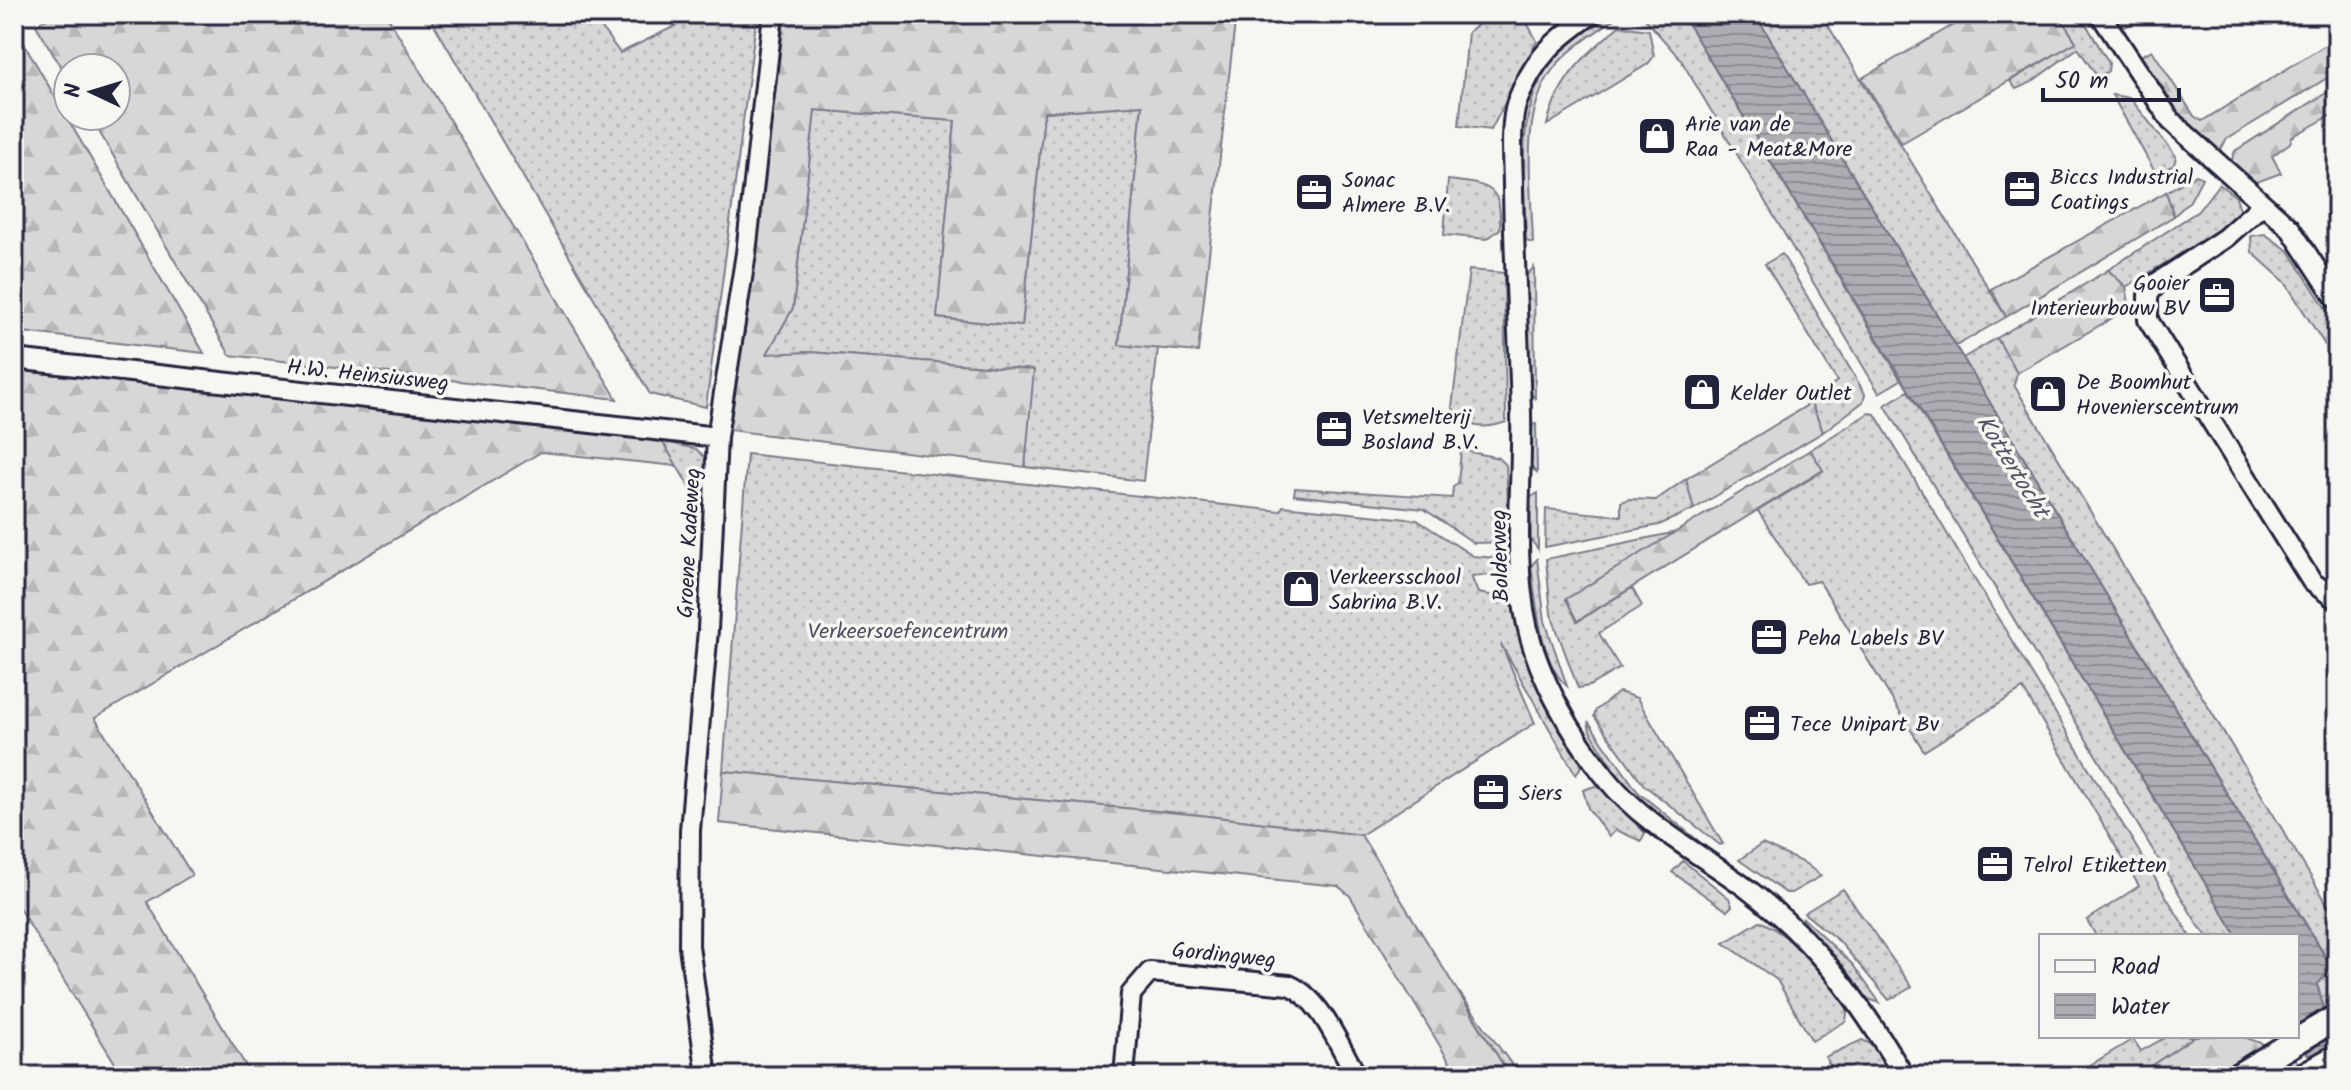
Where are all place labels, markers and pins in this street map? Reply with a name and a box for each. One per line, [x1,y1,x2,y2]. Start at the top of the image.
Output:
place label: Arie van de Raa - Meat&More [1685,108,1852,168]
shop icon: Arie van de Raa - Meat&More [1636,115,1678,157]
place label: Biccs Industrial Coatings [2050,161,2194,221]
place label: Sonac Almere B.V. [1342,164,1450,224]
office icon: Biccs Industrial Coatings [2001,168,2043,210]
office icon: Sonac Almere B.V. [1293,171,1335,213]
place label: Gooier Interieurbouw BV [2030,267,2191,327]
office icon: Gooier Interieurbouw BV [2196,274,2238,316]
place label: De Boomhut Hovenierscentrum [2076,366,2239,426]
shop icon: Kelder Outlet [1681,371,1723,413]
shop icon: De Boomhut Hovenierscentrum [2027,373,2069,415]
place label: Kelder Outlet [1730,377,1852,412]
place label: Vetsmelterij Bosland B.V. [1362,401,1479,461]
office icon: Vetsmelterij Bosland B.V. [1313,408,1355,450]
place label: Verkeersschool Sabrina B.V. [1329,561,1462,621]
shop icon: Verkeersschool Sabrina B.V. [1280,568,1322,610]
office icon: Peha Labels BV [1748,616,1790,658]
place label: Peha Labels BV [1797,622,1945,657]
office icon: Tece Unipart Bv [1741,702,1783,744]
place label: Tece Unipart Bv [1790,708,1940,743]
office icon: Siers [1470,771,1512,813]
place label: Siers [1519,777,1563,812]
office icon: Telrol Etiketten [1974,843,2016,885]
place label: Telrol Etiketten [2023,849,2167,884]

